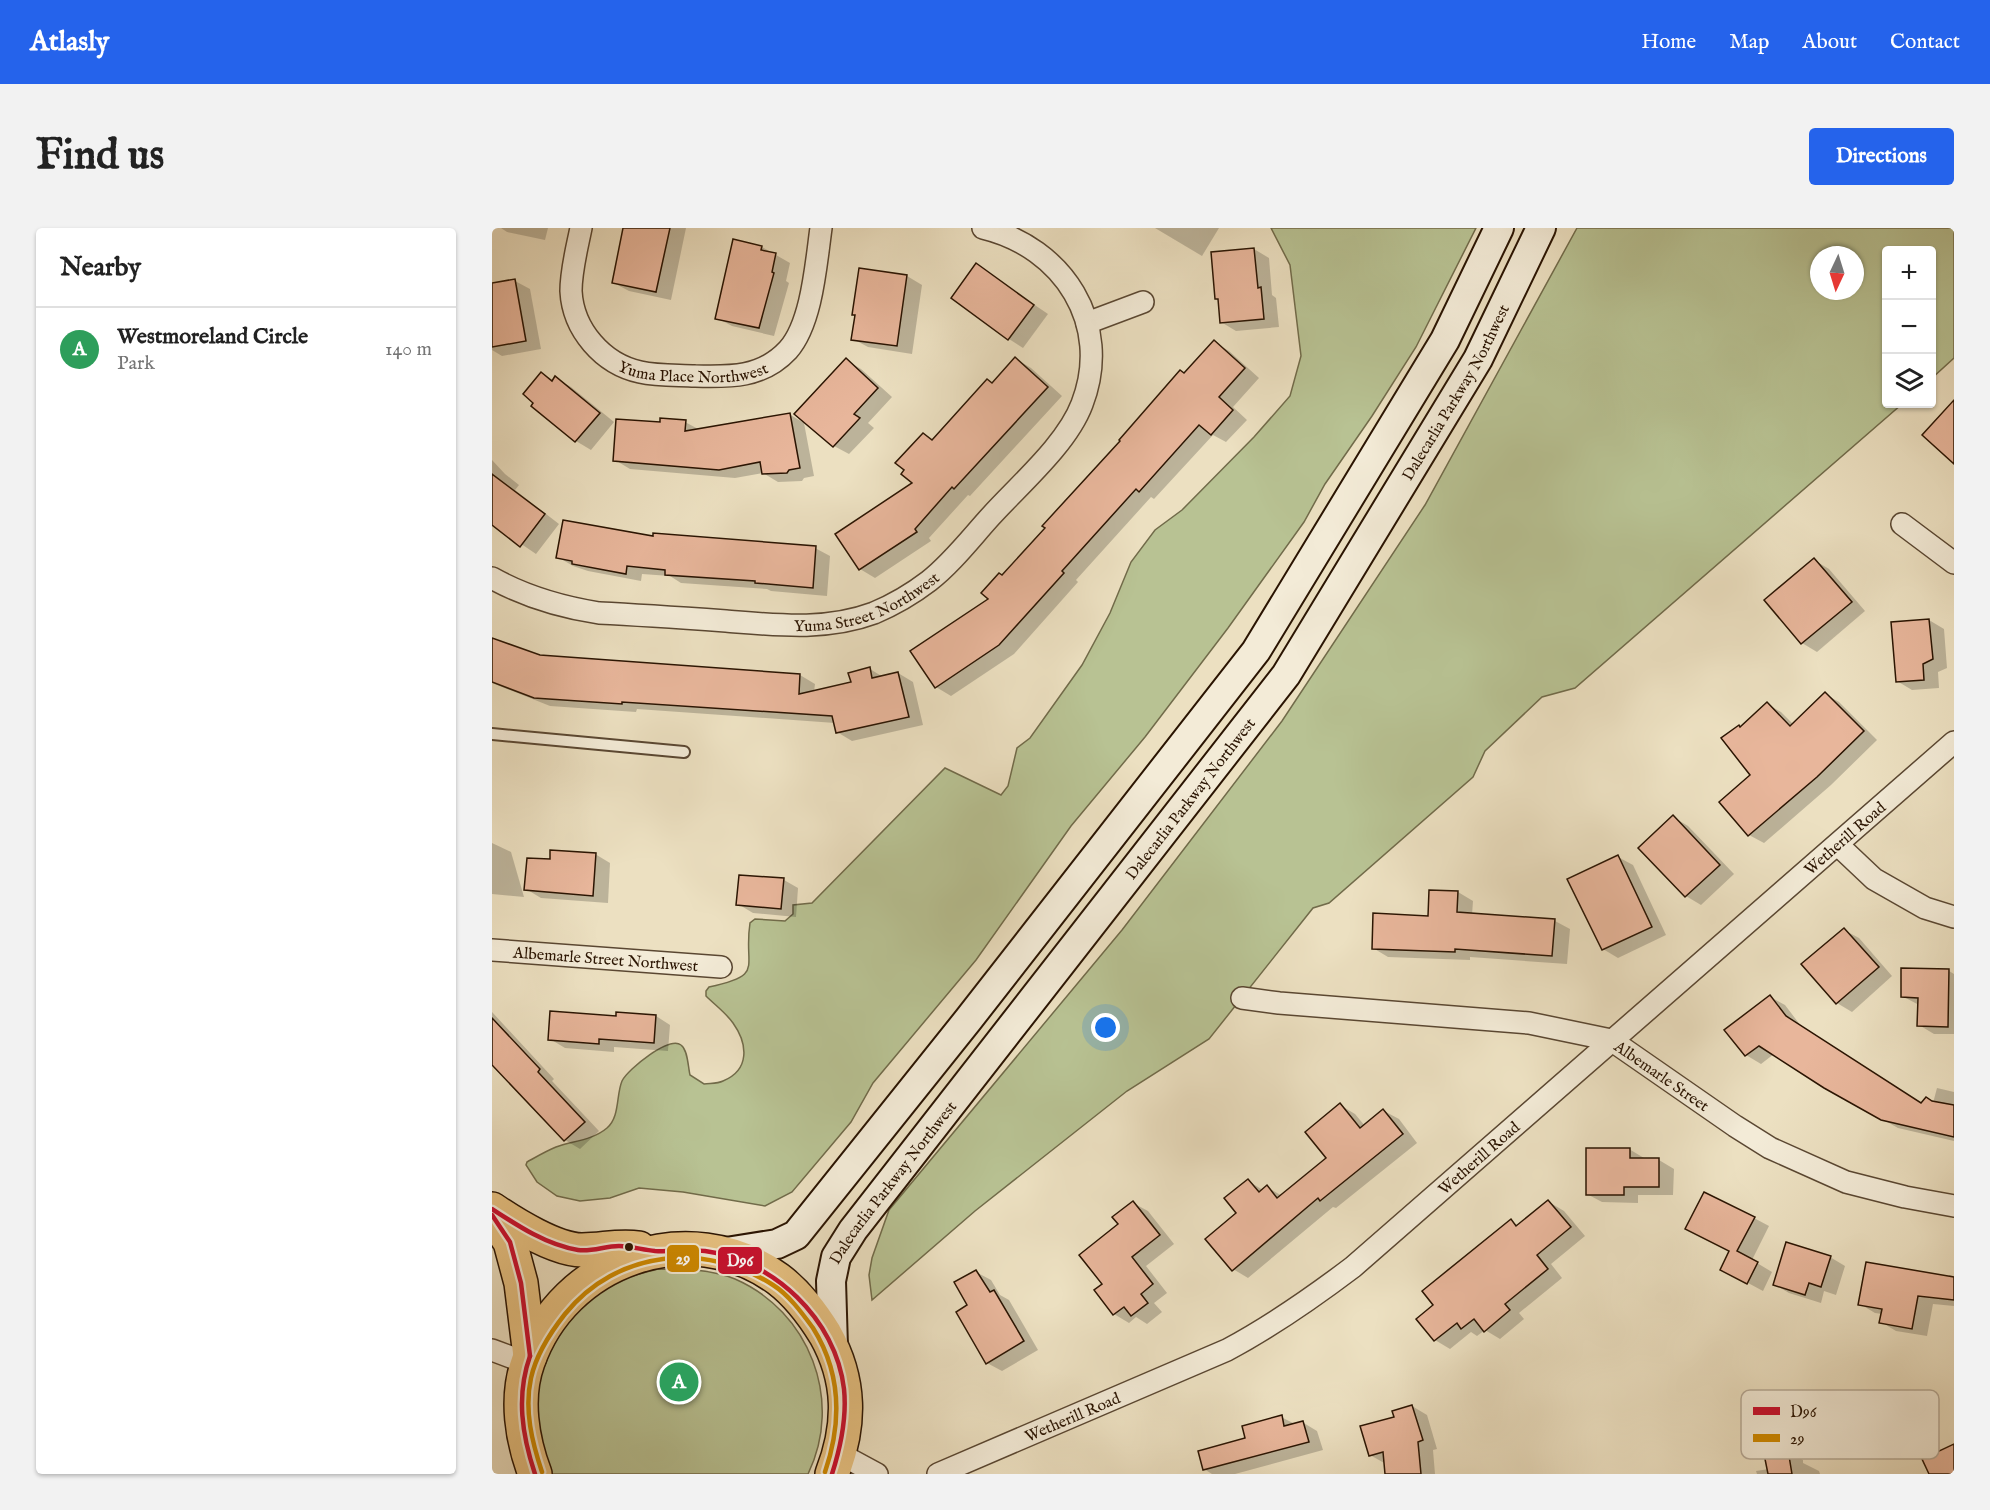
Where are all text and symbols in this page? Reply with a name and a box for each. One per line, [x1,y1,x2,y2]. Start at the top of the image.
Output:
text: Atlasly [30,25,109,60]
text: Home [1641,29,1696,56]
text: Map [1729,29,1769,56]
text: About [1802,29,1857,56]
text: Contact [1890,29,1960,56]
button: Directions [1809,128,1954,185]
text: Find us [36,130,164,183]
north arrow [1810,246,1864,300]
map controls [1882,246,1936,408]
button: + [1882,246,1936,300]
text: Nearby [60,251,141,284]
button: − [1882,300,1936,354]
street label: Dalecarlia Parkway Northwest [1398,301,1515,485]
text: Westmoreland Circle [117,323,308,351]
text: A [73,337,86,362]
text: 140 m [385,337,432,362]
text: Park [117,351,155,376]
button: layers [1882,354,1936,408]
street label: Yuma Place Northwest [615,357,772,388]
street label: Yuma Street Northwest [794,568,945,637]
street label: Dalecarlia Parkway Northwest [1122,714,1261,884]
street label: Wetherill Road [1801,798,1891,880]
street label: Albemarle Street Northwest [511,944,699,977]
your location [1091,1013,1120,1042]
street label: Albemarle Street [1609,1037,1713,1117]
street label: Dalecarlia Parkway Northwest [826,1097,962,1269]
street label: Wetherill Road [1435,1118,1525,1200]
unlabelled marker [623,1241,635,1253]
line badge: 29 [666,1244,700,1273]
line badge: D96 [717,1246,763,1275]
text: 29 [676,1250,690,1270]
text: D96 [727,1252,755,1272]
pin: A [660,1360,699,1404]
street label: Wetherill Road [1022,1389,1124,1448]
legend [1741,1390,1939,1459]
text: D96 [1790,1403,1817,1423]
text: 29 [1790,1430,1805,1450]

